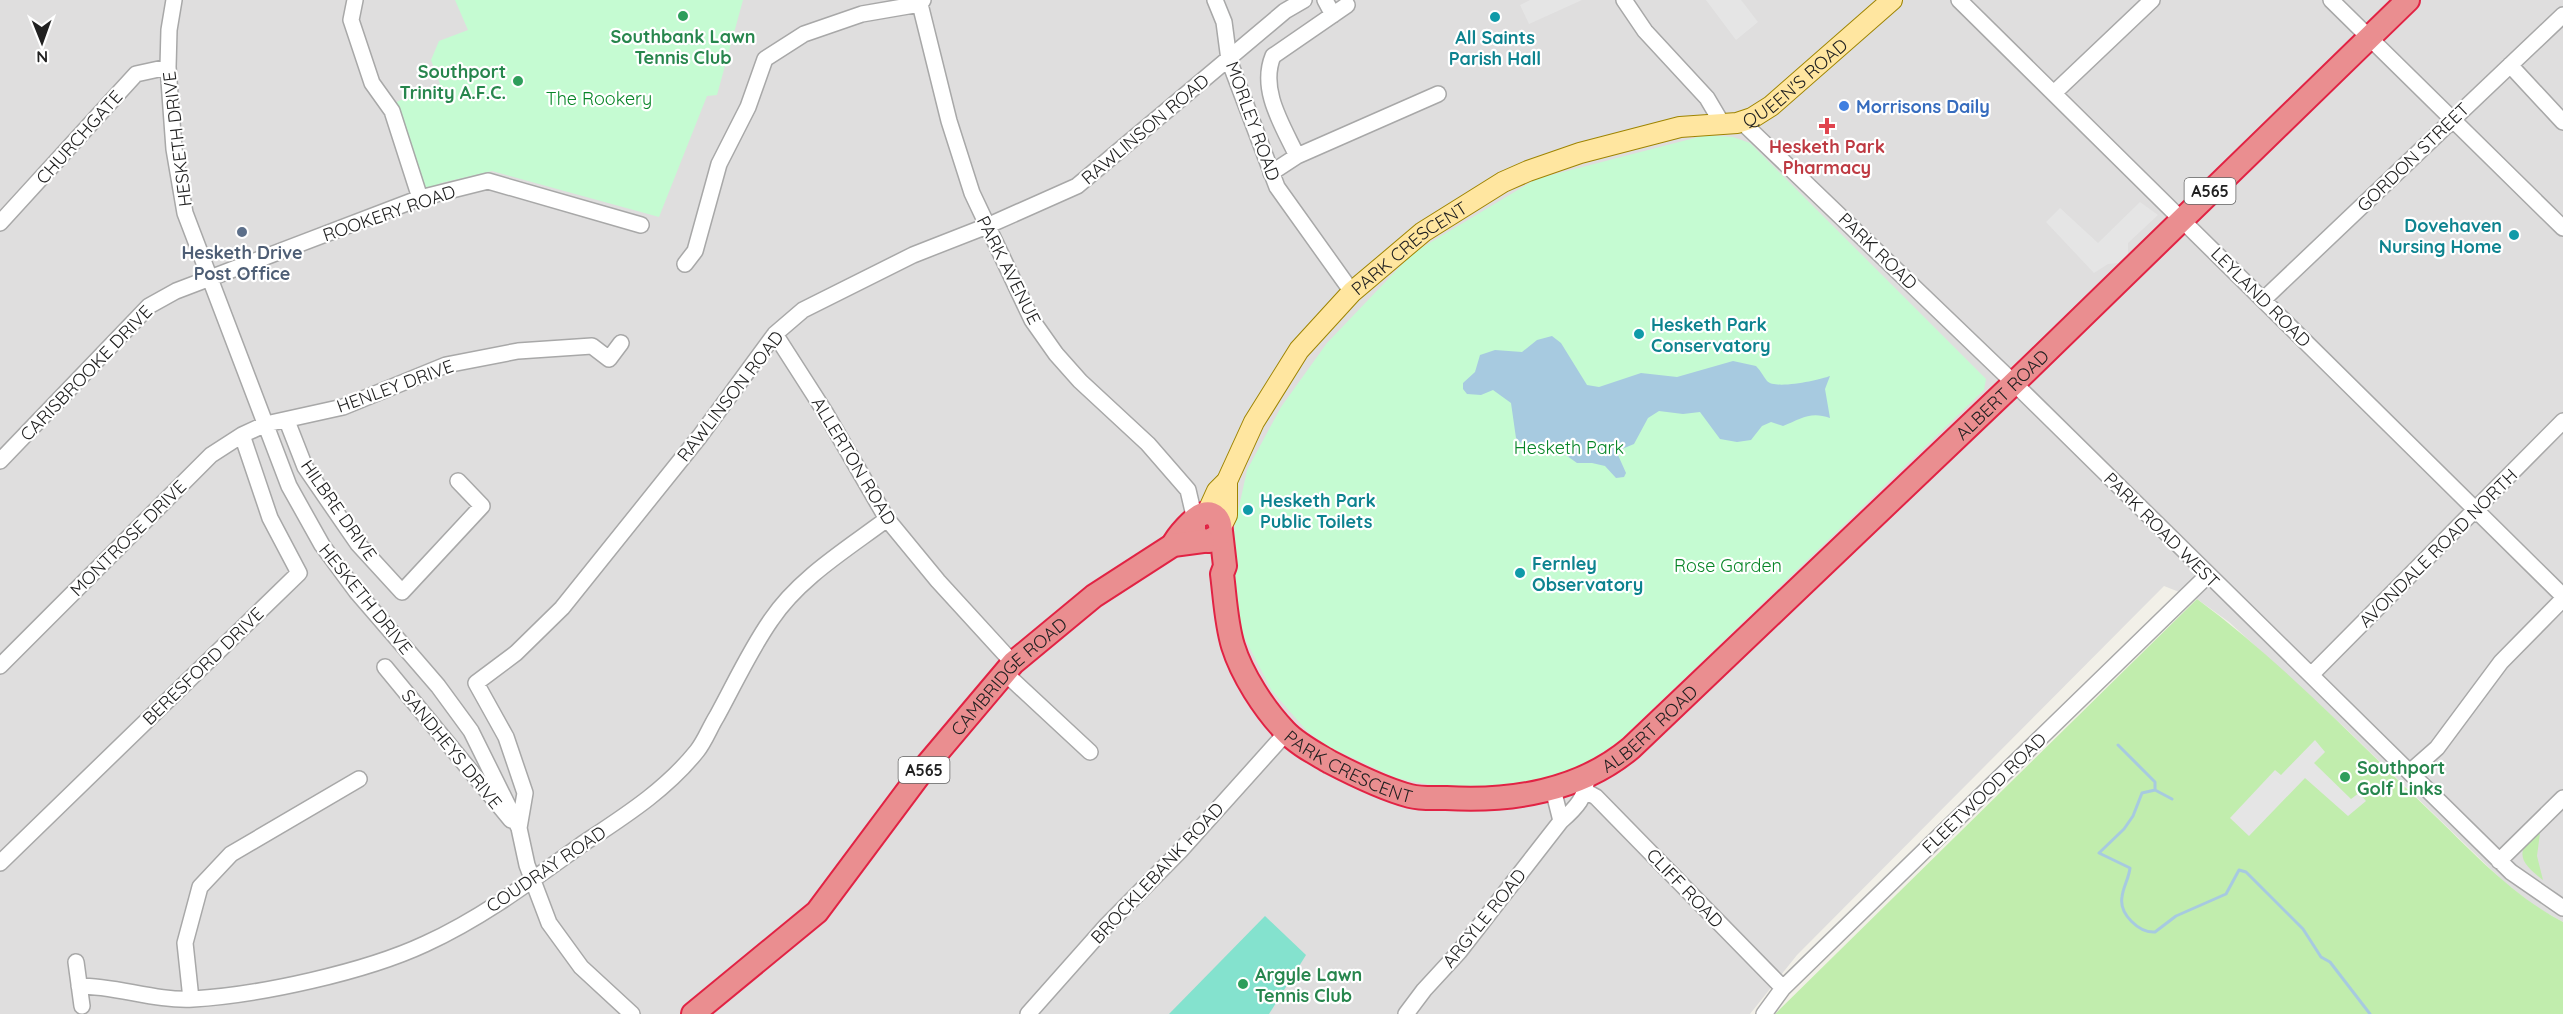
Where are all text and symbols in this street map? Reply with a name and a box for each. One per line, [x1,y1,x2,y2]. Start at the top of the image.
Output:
marker: Southbank Lawn Tennis Club [676,9,690,23]
marker: All Saints Parish Hall [1488,10,1502,24]
north arrow [12,12,72,72]
place label: Southbank Lawn Tennis Club [611,25,755,69]
place label: All Saints Parish Hall [1449,26,1541,70]
street label: QUEEN'S ROAD [1740,33,1852,132]
text: N [36,47,48,67]
street label: MORLEY ROAD [1221,58,1285,184]
place label: Southport Trinity A.F.C. [399,60,506,104]
street label: RAWLINSON ROAD [1076,69,1214,189]
street label: HESKETH DRIVE [157,70,197,208]
marker: Southport Trinity A.F.C. [511,74,525,88]
street label: CHURCHGATE [31,85,127,189]
park label: The Rookery [546,87,652,110]
place label: Morrisons Daily [1856,95,1990,118]
street label: GORDON STREET [2352,97,2474,216]
marker: Morrisons Daily [1837,99,1851,113]
marker: Hesketh Park Pharmacy [1820,119,1834,133]
place label: Hesketh Park Pharmacy [1769,135,1885,179]
road number: A565 [2184,178,2236,204]
street label: ROOKERY ROAD [320,180,458,246]
street label: PARK CRESCENT [1346,196,1471,300]
street label: PARK ROAD [1834,208,1922,294]
street label: PARK AVENUE [972,212,1046,328]
place label: Dovehaven Nursing Home [2379,214,2502,258]
marker: Hesketh Drive Post Office [235,225,249,239]
marker: Dovehaven Nursing Home [2507,228,2521,242]
place label: Hesketh Drive Post Office [181,241,303,285]
street label: LEYLAND ROAD [2206,242,2316,352]
street label: CARISBROOKE DRIVE [15,300,157,446]
place label: Hesketh Park Conservatory [1651,313,1771,357]
street label: RAWLINSON ROAD [672,326,788,466]
marker: Hesketh Park Conservatory [1632,327,1646,341]
street label: ALBERT ROAD [1950,344,2054,445]
street label: HENLEY DRIVE [333,354,457,418]
street label: ALLERTON ROAD [807,393,901,529]
park label: Hesketh Park [1514,436,1624,459]
street label: HILBRE DRIVE [296,455,382,565]
street label: AVONDALE ROAD NORTH [2354,464,2522,632]
street label: PARK ROAD WEST [2099,467,2225,593]
street label: MONTROSE DRIVE [65,475,191,601]
place label: Hesketh Park Public Toilets [1260,489,1376,533]
marker: Hesketh Park Public Toilets [1241,503,1255,517]
street label: HESKETH DRIVE [314,539,418,659]
place label: Fernley Observatory [1532,552,1643,596]
park label: Rose Garden [1674,554,1782,577]
marker: Fernley Observatory [1513,566,1527,580]
street label: BERESFORD DRIVE [138,602,268,730]
street label: CAMBRIDGE ROAD [945,612,1071,740]
street label: ALBERT ROAD [1597,680,1702,777]
street label: SANDHEYS DRIVE [397,685,507,813]
street label: PARK CRESCENT [1280,725,1416,808]
street label: FLEETWOOD ROAD [1917,728,2051,858]
place label: Southport Golf Links [2357,756,2445,800]
road number: A565 [898,757,950,783]
marker: Southport Golf Links [2338,770,2352,784]
street label: BROCKLEBANK ROAD [1086,798,1228,948]
street label: COUDRAY ROAD [482,820,610,918]
street label: CLIFF ROAD [1642,844,1728,932]
street label: ARGYLE ROAD [1437,864,1531,972]
place label: Argyle Lawn Tennis Club [1255,963,1362,1007]
marker: Argyle Lawn Tennis Club [1236,977,1250,991]

